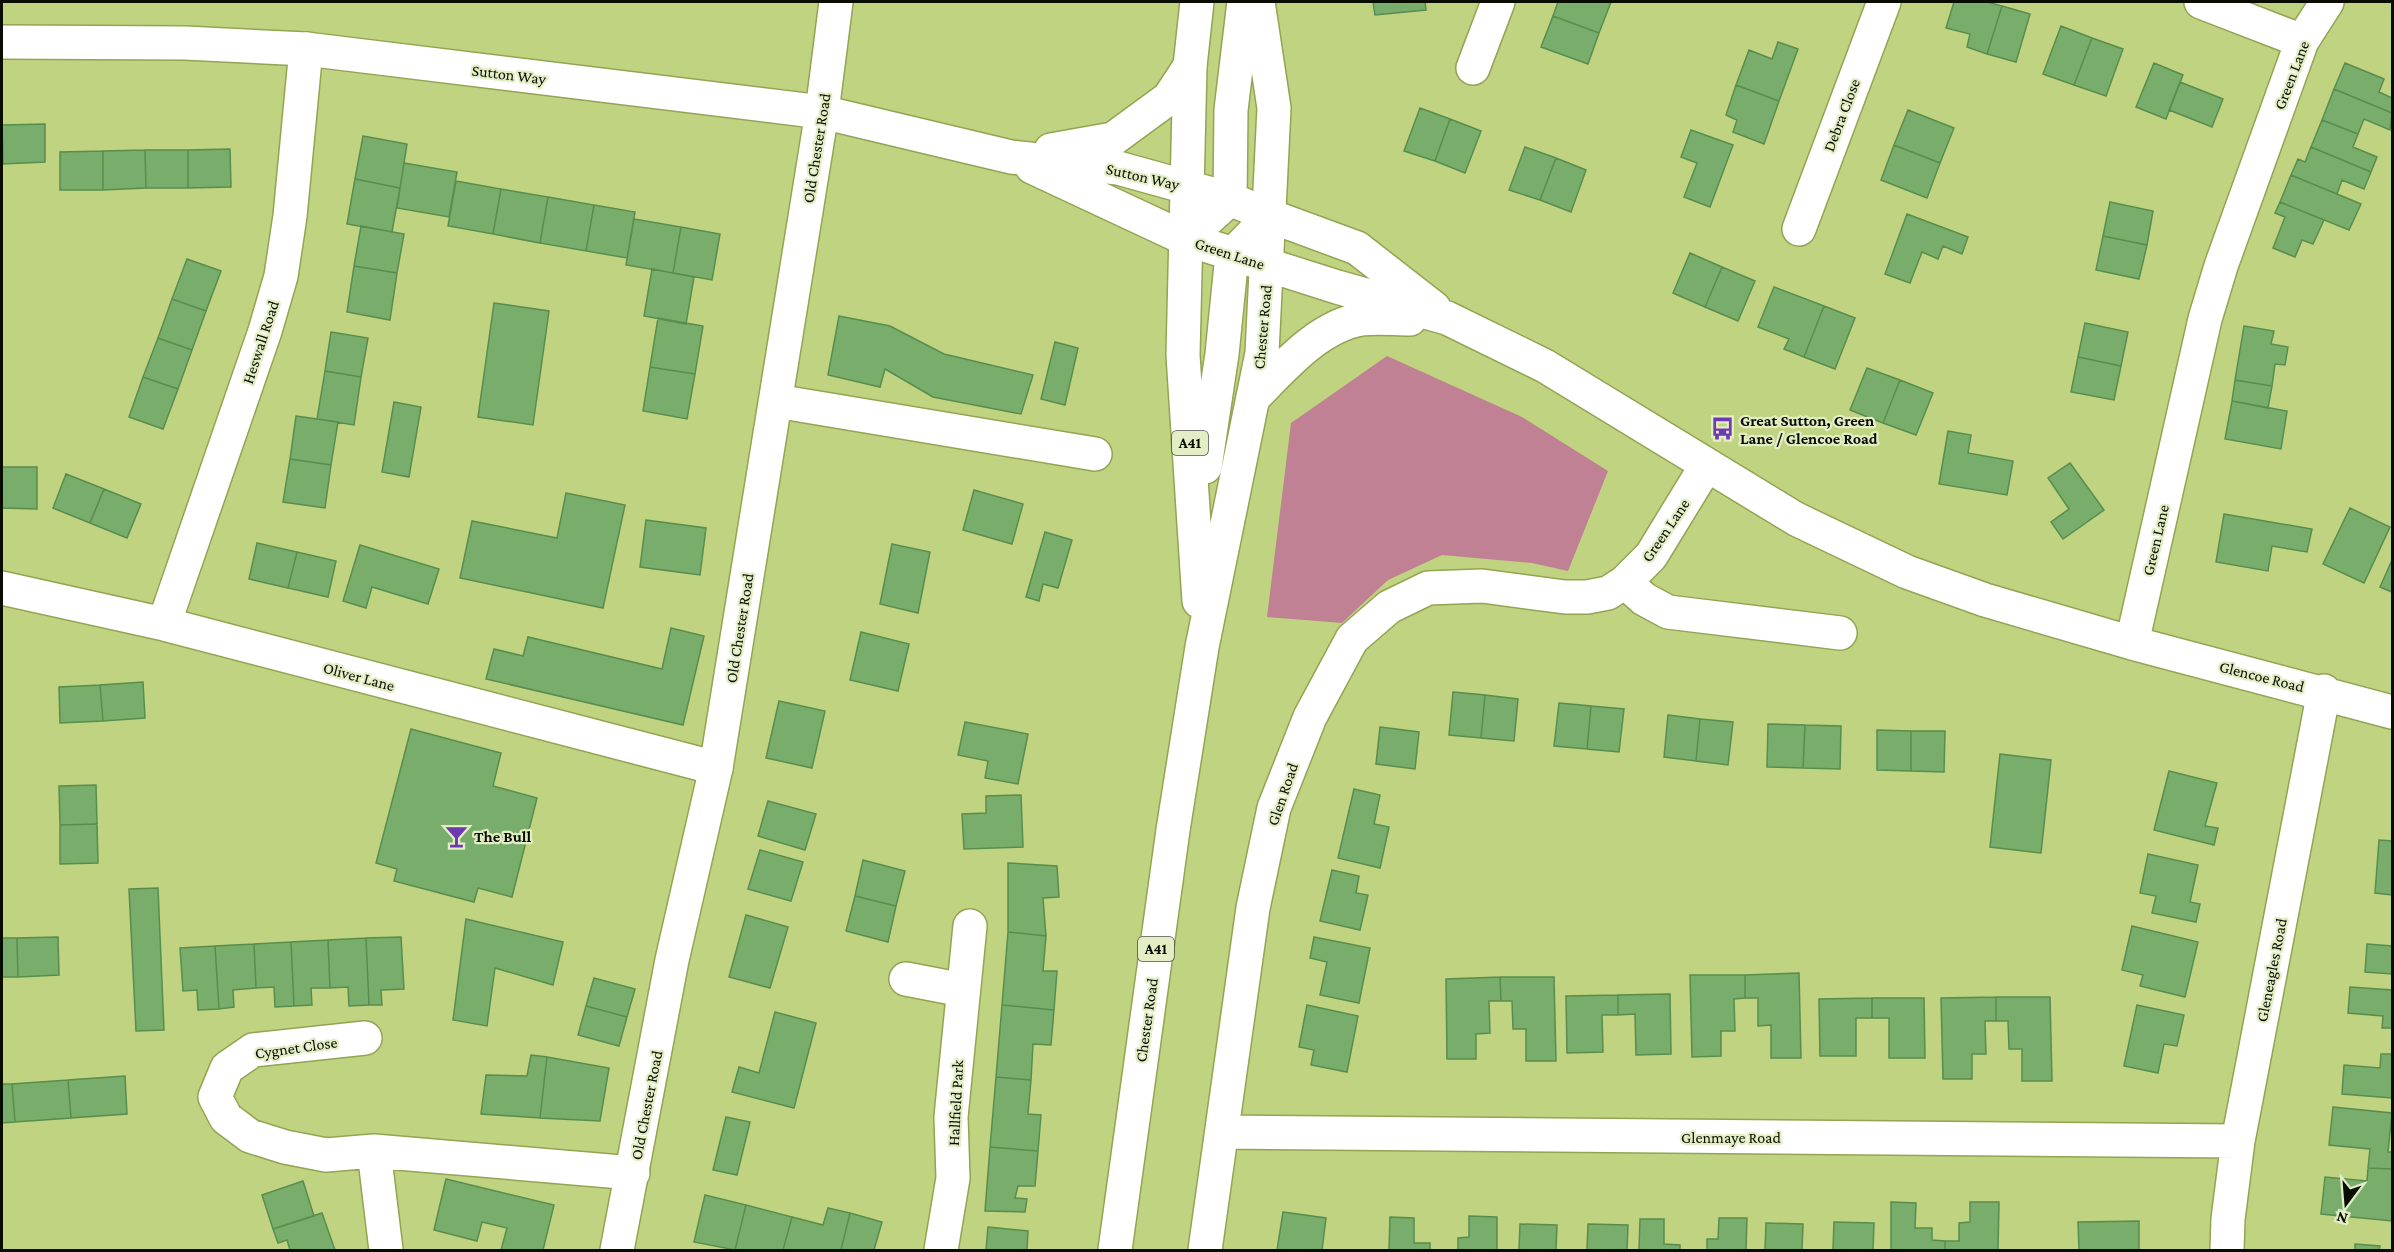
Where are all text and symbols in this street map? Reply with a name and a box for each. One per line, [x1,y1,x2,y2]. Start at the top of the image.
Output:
street label: Green Lane [2271,38,2312,112]
street label: Sutton Way [471,62,548,89]
street label: Debra Close [1820,76,1863,154]
street label: Old Chester Road [799,91,834,204]
street label: Sutton Way [1104,160,1182,194]
street label: Green Lane [1193,234,1267,273]
street label: Chester Road [1250,284,1275,370]
street label: Heswall Road [239,298,282,386]
place label: Great Sutton, Green Lane / Glencoe Road [1740,412,1878,447]
bus stop icon: Great Sutton, Green Lane / Glencoe Road [1709,416,1735,442]
road number: A41 [1172,431,1208,455]
street label: Green Lane [1638,496,1693,565]
street label: Green Lane [2139,503,2172,577]
street label: Old Chester Road [722,571,757,684]
street label: Glencoe Road [2218,658,2307,695]
street label: Oliver Lane [321,659,396,694]
street label: Glen Road [1264,760,1301,828]
bar icon: The Bull [443,823,469,849]
place label: The Bull [474,828,531,845]
street label: Gleneagles Road [2253,916,2291,1023]
road number: A41 [1138,937,1174,961]
street label: Chester Road [1132,976,1161,1063]
street label: Cygnet Close [254,1033,339,1063]
street label: Old Chester Road [628,1048,666,1161]
street label: Hallfield Park [945,1059,966,1146]
street label: Glenmaye Road [1681,1129,1782,1147]
north arrow [2316,1174,2376,1234]
text: N [2334,1208,2350,1228]

